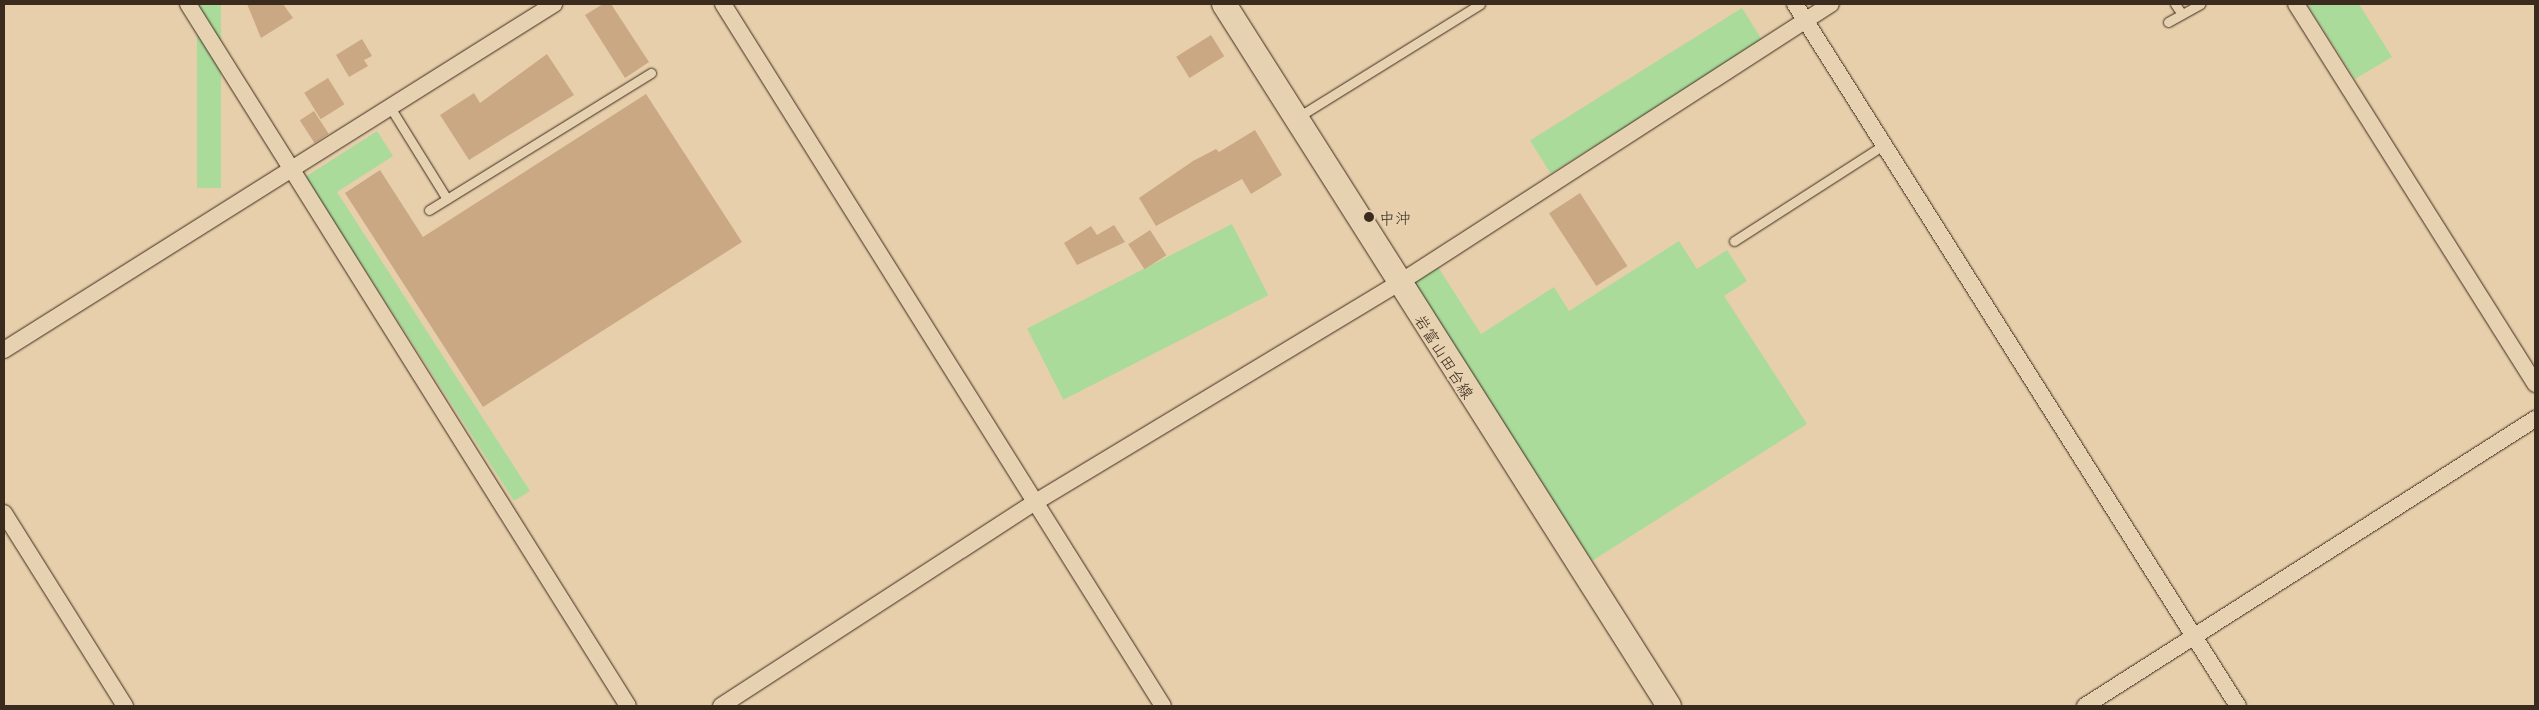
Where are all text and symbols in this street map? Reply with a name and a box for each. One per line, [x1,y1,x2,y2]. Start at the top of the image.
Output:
place label: 中沖 [1379,207,1411,227]
marker: 中沖 [1363,211,1375,223]
street label: 岩富山田台線 [1411,310,1479,402]

